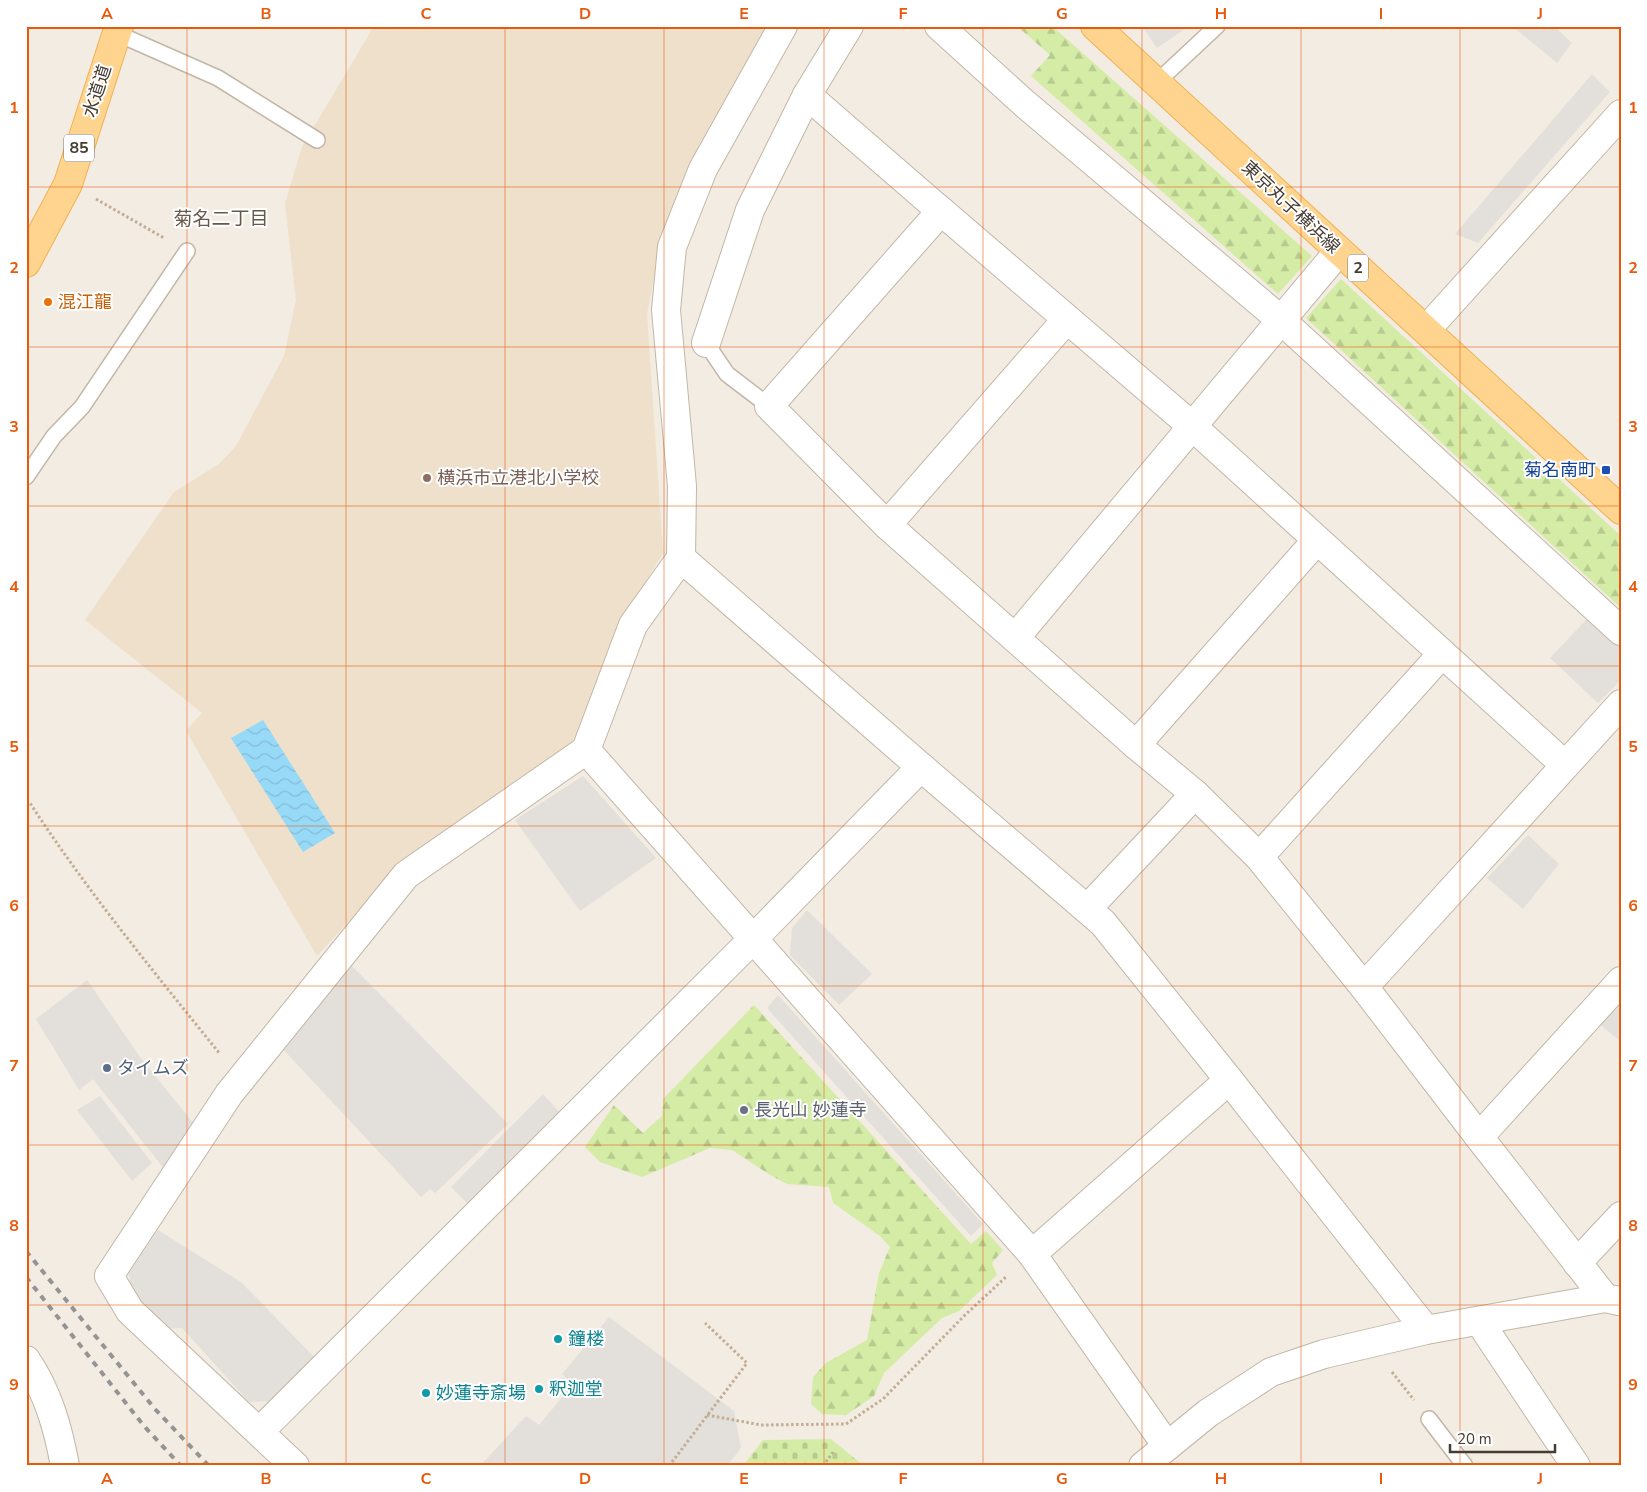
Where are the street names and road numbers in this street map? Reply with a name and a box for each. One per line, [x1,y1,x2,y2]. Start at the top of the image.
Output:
street label: 水道道 [77,62,117,120]
road number: 85 [64,134,94,162]
street label: 東京丸子横浜線 [1237,155,1345,259]
road number: 2 [1348,254,1368,282]

